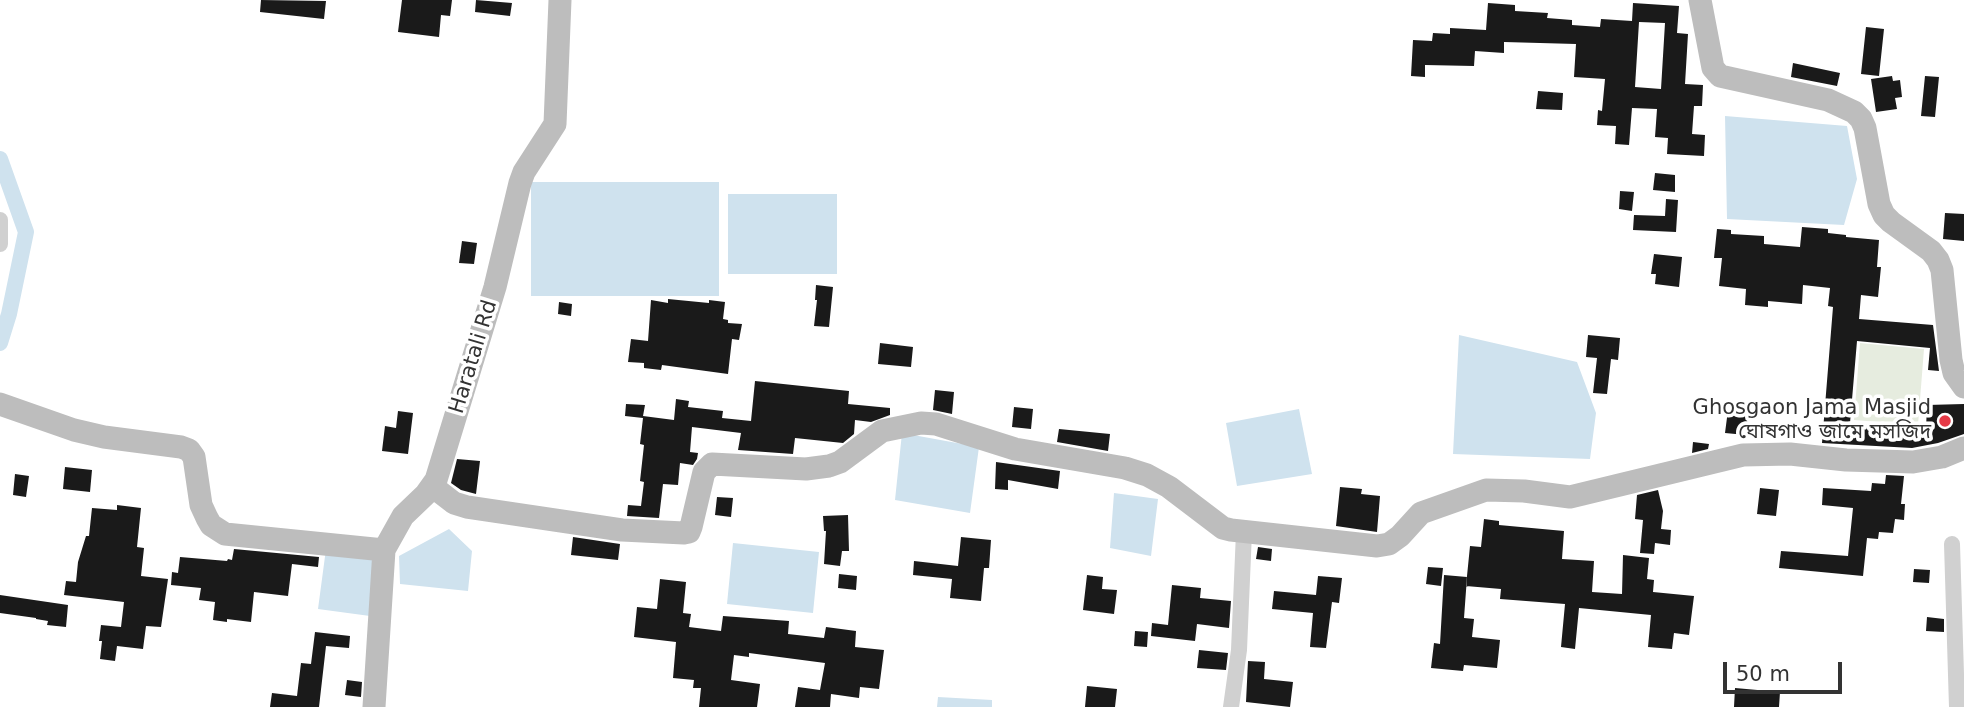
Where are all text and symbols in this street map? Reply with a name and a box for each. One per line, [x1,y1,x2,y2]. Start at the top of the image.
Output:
street label: Haratali Rd [445,297,503,417]
place label: Ghosgaon Jama Masjid ঘোষগাও জামে মসজিদ [1693,396,1931,446]
marker: Ghosgaon Jama Masjid ঘোষগাও জামে মসজিদ [1937,413,1953,429]
scale bar [1726,648,1845,692]
text: 50 m [1736,662,1790,686]

